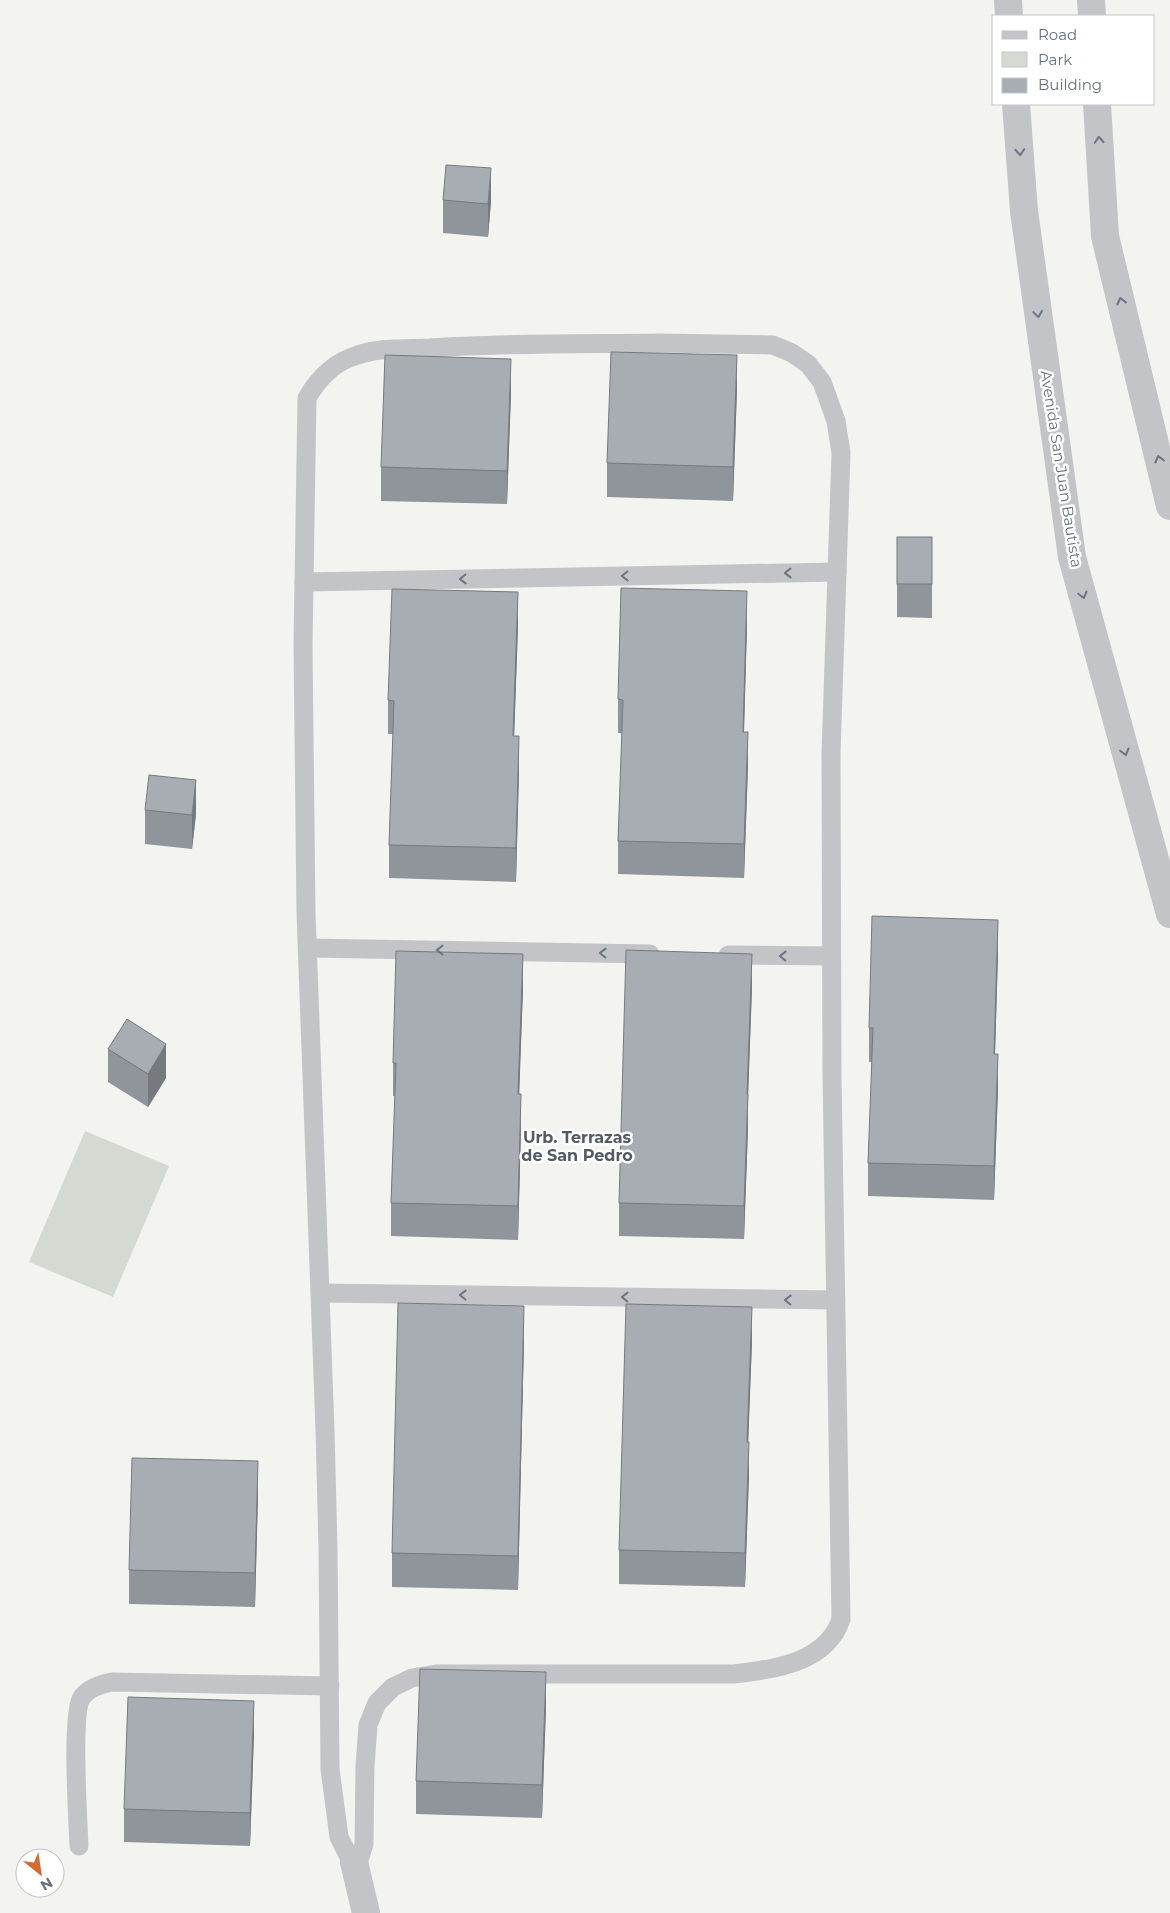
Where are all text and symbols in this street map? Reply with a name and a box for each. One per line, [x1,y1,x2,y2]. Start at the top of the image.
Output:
legend [992,15,1155,105]
text: Road [1038,25,1077,44]
text: Park [1038,50,1072,69]
text: Building [1038,75,1102,94]
one-way arrow [1094,136,1105,144]
one-way arrow [1014,149,1025,157]
one-way arrow [1116,296,1127,305]
one-way arrow [1033,309,1043,318]
street label: Avenida San Juan Bautista [1037,369,1086,569]
one-way arrow [1154,454,1165,463]
one-way arrow [784,568,792,578]
one-way arrow [621,571,629,581]
one-way arrow [459,574,466,584]
one-way arrow [1077,590,1087,599]
one-way arrow [1120,747,1130,755]
one-way arrow [436,945,444,956]
one-way arrow [598,948,606,958]
one-way arrow [778,951,786,961]
district label: Urb. Terrazas de San Pedro [521,1128,633,1165]
one-way arrow [458,1290,466,1300]
one-way arrow [621,1292,628,1302]
one-way arrow [783,1294,791,1305]
north arrow [15,1848,65,1898]
text: N [37,1874,56,1895]

